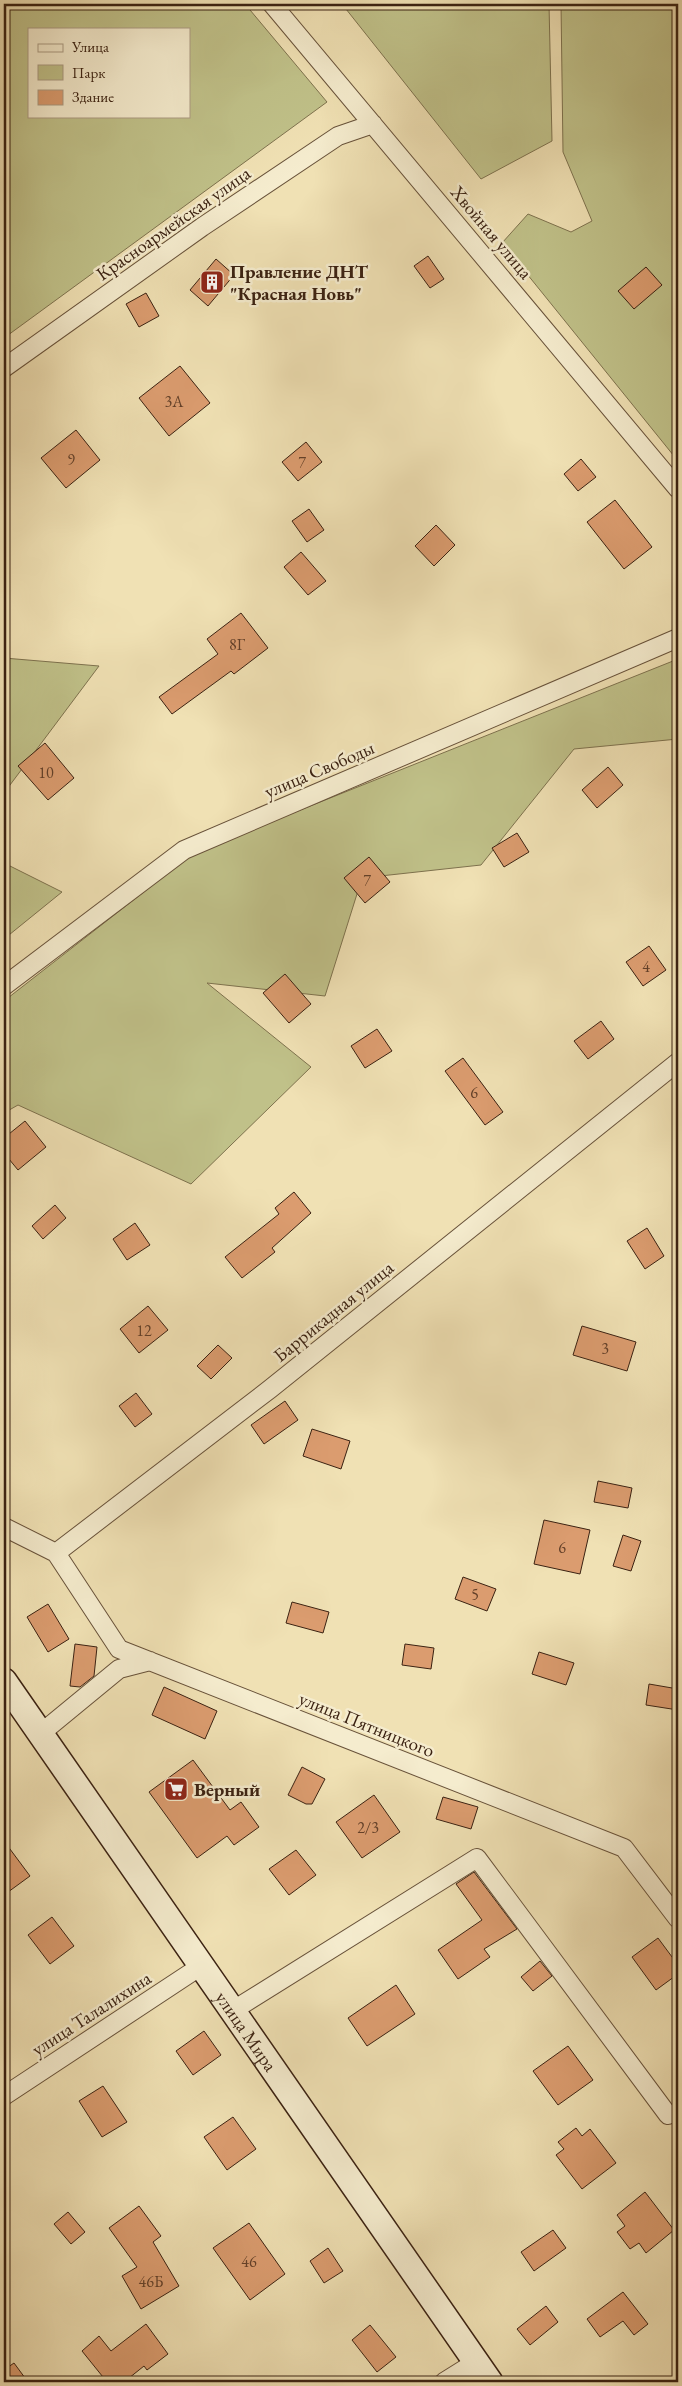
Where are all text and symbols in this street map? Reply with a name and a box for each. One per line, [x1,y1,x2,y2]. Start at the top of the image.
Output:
legend [28,28,190,118]
text: Улица [71,37,109,56]
text: Парк [72,63,105,82]
text: Здание [72,87,114,106]
street label: Красноармейская улица [91,160,256,286]
street label: Хвойная улица [444,179,538,285]
place label: Правление ДНТ "Красная Новь" [230,259,369,306]
building icon: Правление ДНТ "Красная Новь" [199,269,225,295]
house number: 3А [165,391,184,412]
house number: 9 [67,449,75,470]
house number: 7 [298,452,306,473]
house number: 8Г [229,634,246,655]
street label: улица Свободы [260,735,378,804]
house number: 10 [38,762,54,783]
house number: 7 [363,870,371,891]
house number: 4 [642,956,650,977]
house number: 6 [470,1082,478,1103]
street label: Баррикадная улица [268,1255,399,1368]
house number: 12 [136,1320,152,1341]
house number: 3 [601,1338,609,1359]
house number: 6 [558,1537,566,1558]
house number: 5 [471,1584,479,1605]
street label: улица Пятницкого [295,1686,438,1763]
supermarket icon: Верный [163,1776,189,1802]
place label: Верный [194,1777,260,1802]
house number: 2/3 [357,1817,379,1838]
street label: улица Талалихина [27,1965,156,2061]
street label: улица Мира [210,1986,283,2077]
house number: 46 [241,2251,257,2272]
house number: 46Б [139,2271,163,2292]

